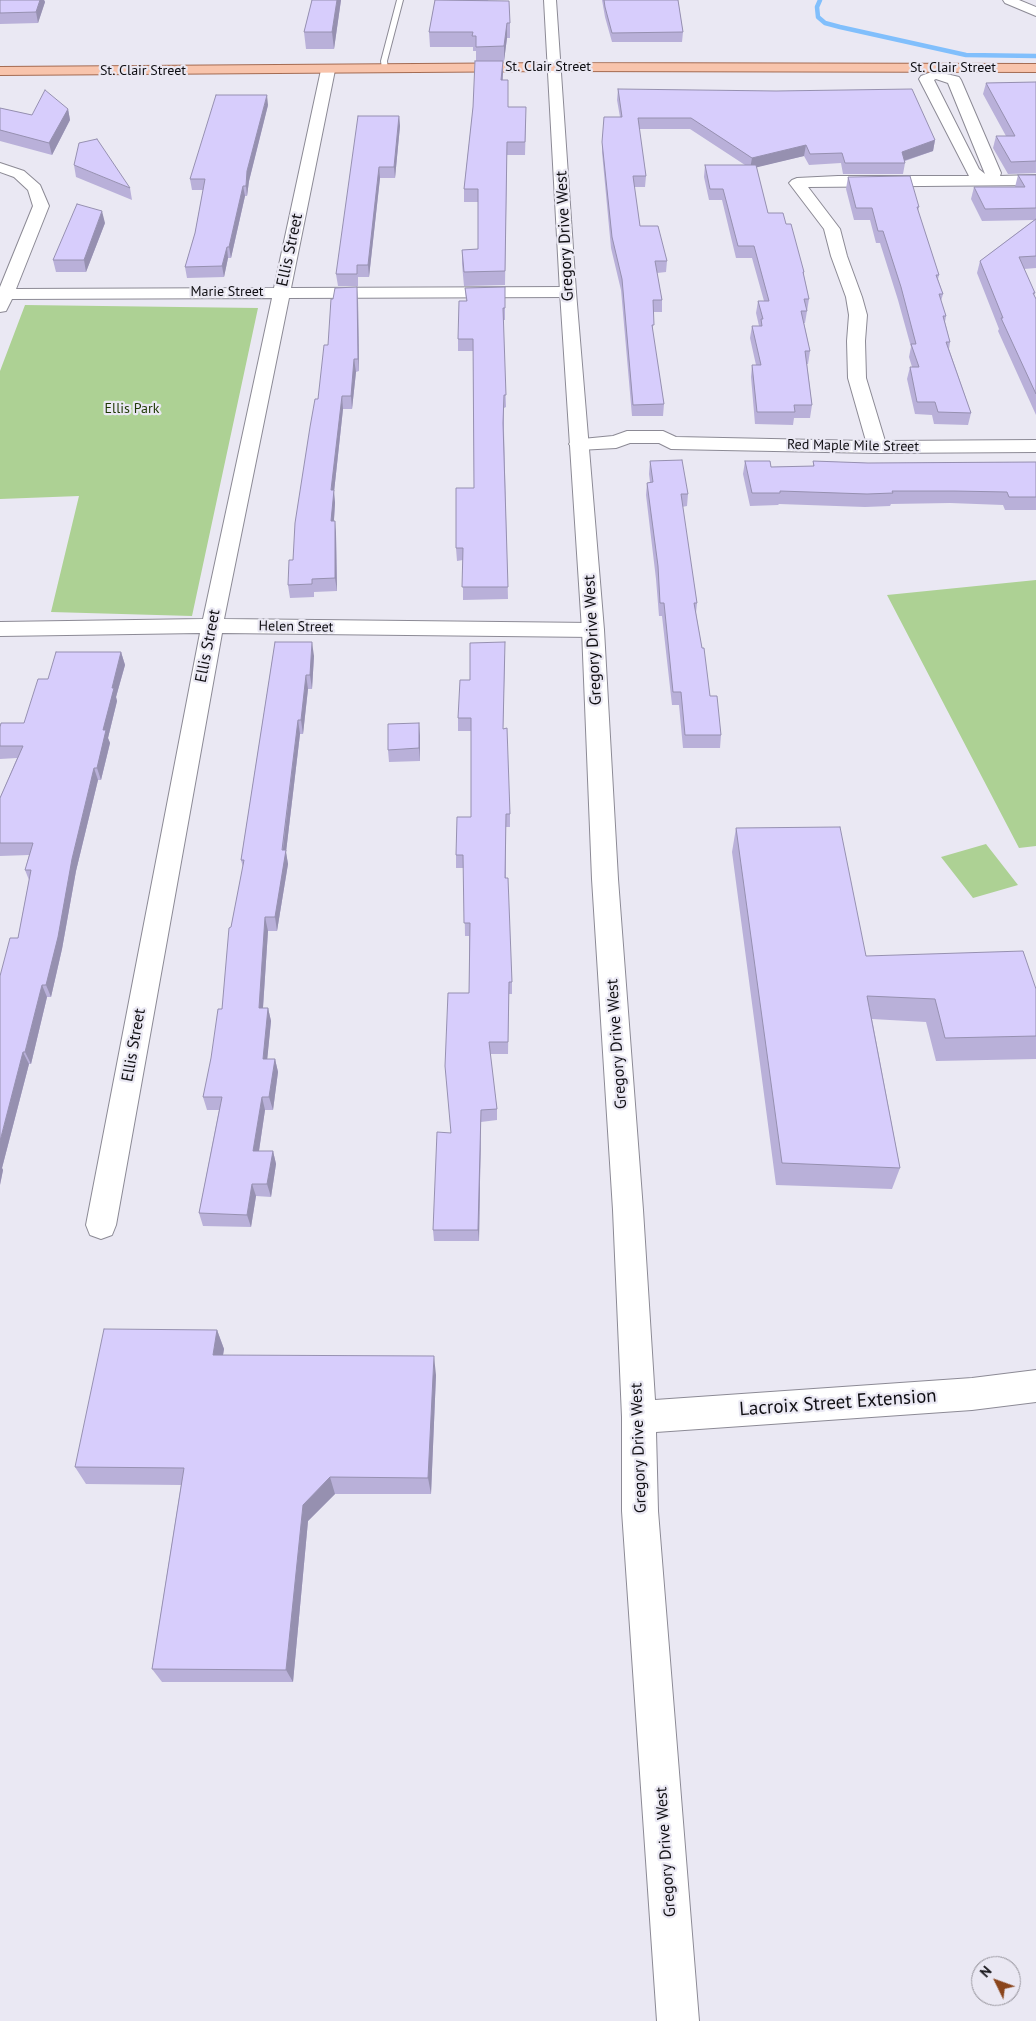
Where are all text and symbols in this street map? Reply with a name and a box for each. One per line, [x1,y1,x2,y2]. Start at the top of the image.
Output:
street label: St. Clair Street [505,59,591,75]
street label: St. Clair Street [910,60,996,76]
street label: St. Clair Street [100,63,186,79]
street label: Gregory Drive West [552,170,578,302]
street label: Ellis Street [273,212,307,288]
street label: Marie Street [190,284,264,300]
park label: Ellis Park [105,401,159,417]
street label: Red Maple Mile Street [787,436,919,456]
street label: Gregory Drive West [580,574,606,706]
street label: Ellis Street [192,608,224,684]
street label: Helen Street [258,618,334,636]
street label: Gregory Drive West [603,978,631,1110]
street label: Ellis Street [118,1007,150,1083]
street label: Gregory Drive West [627,1382,651,1514]
street label: Lacroix Street Extension [739,1385,937,1421]
street label: Gregory Drive West [652,1786,680,1918]
north arrow [971,1956,1021,2006]
text: N [976,1962,995,1981]

